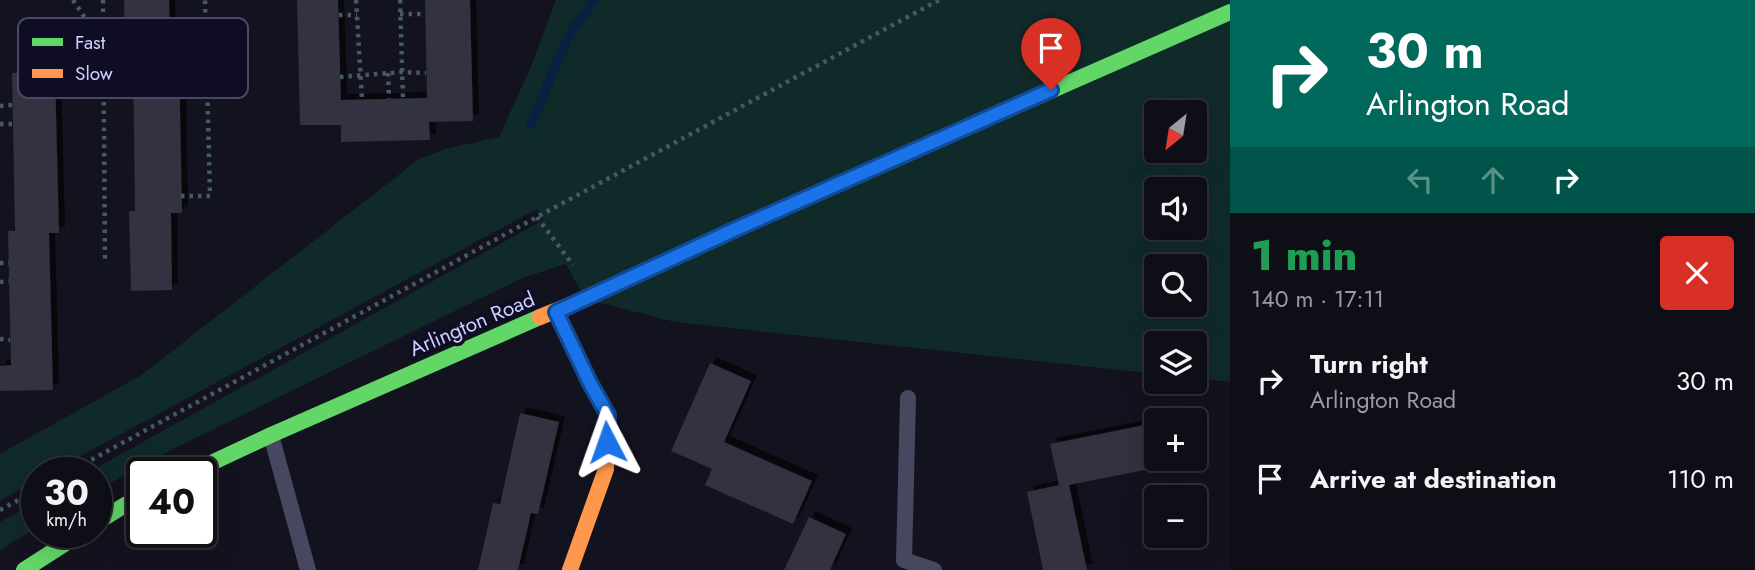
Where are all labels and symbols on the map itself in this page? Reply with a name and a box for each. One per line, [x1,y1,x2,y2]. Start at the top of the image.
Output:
legend [18,18,248,98]
pin [1021,18,1081,90]
text: Fast [75,29,106,56]
text: Slow [75,60,113,87]
north arrow [1144,100,1208,163]
street label: Arlington Road [405,284,539,364]
position arrow [570,405,644,479]
speed limit sign: 40 [126,457,217,548]

